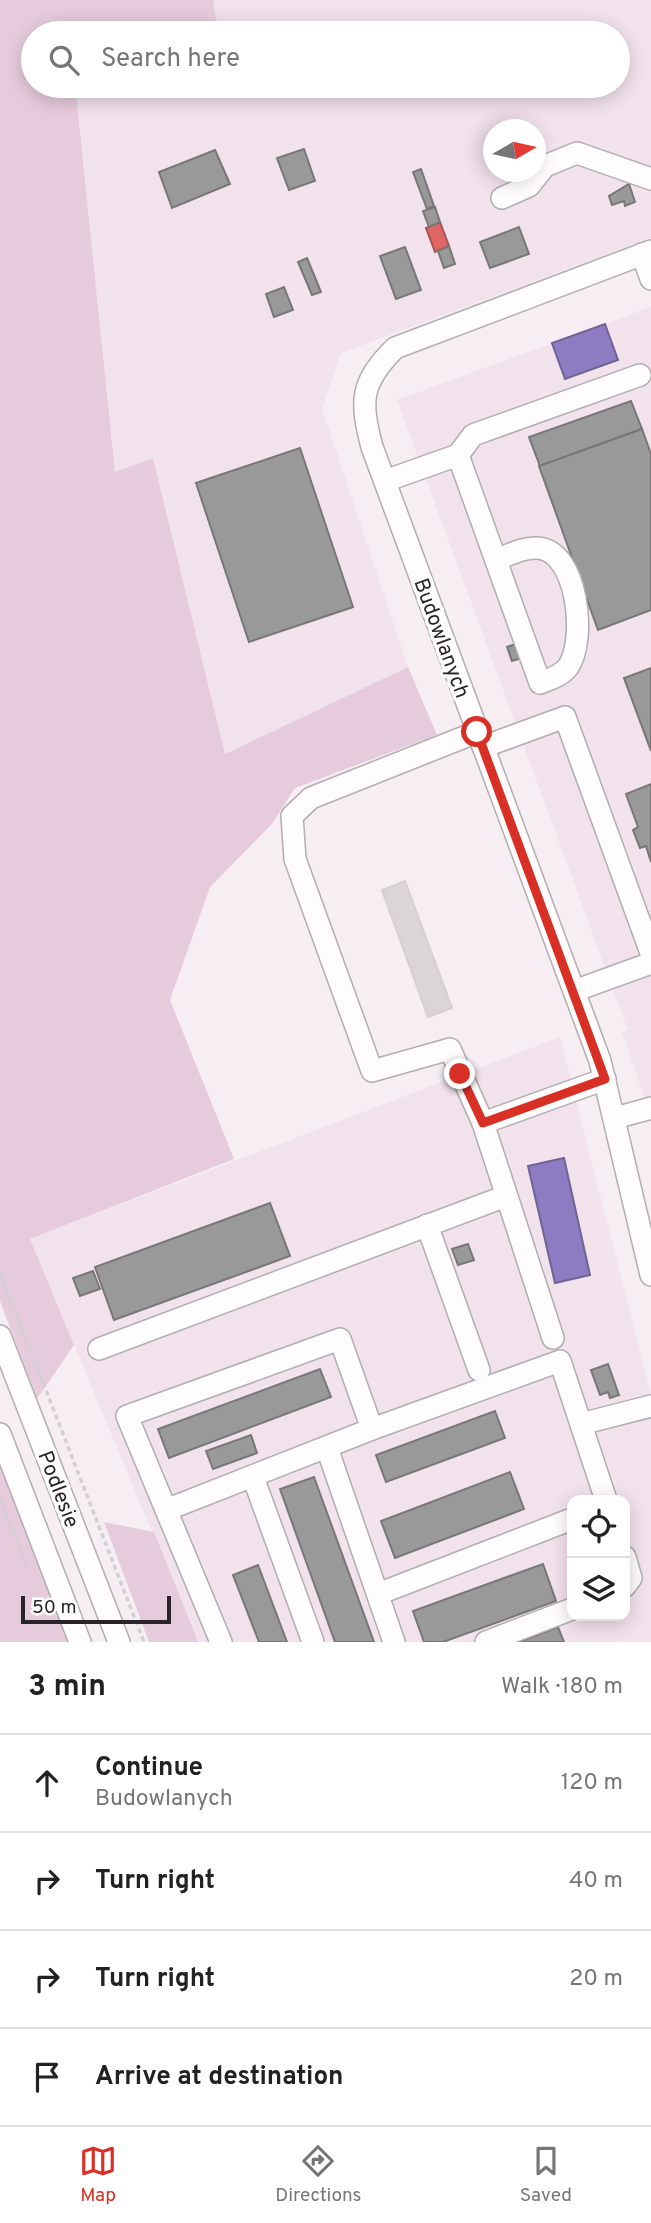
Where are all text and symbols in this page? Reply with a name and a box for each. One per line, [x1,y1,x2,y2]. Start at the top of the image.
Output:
search box [21,21,630,98]
icon: search [45,41,83,79]
text: Search here [101,43,240,76]
north arrow [483,119,546,182]
street label: Budowlanych [406,575,475,702]
route start [461,716,492,747]
route end [444,1058,475,1089]
street label: Podlesie [31,1447,85,1532]
map controls [567,1495,630,1621]
button: locate [567,1495,630,1558]
button: layers [567,1558,630,1621]
scale bar [21,1593,172,1625]
text: 50 m [32,1596,77,1620]
text: 3 min [28,1669,106,1706]
text: Walk · 180 m [501,1673,623,1702]
text: Continue [95,1752,203,1785]
icon: ahead [28,1764,66,1802]
text: 120 m [561,1769,623,1798]
text: Budowlanych [95,1785,233,1814]
icon: right [28,1862,66,1900]
text: Turn right [95,1865,215,1898]
text: 40 m [569,1867,623,1896]
icon: right [28,1960,66,1998]
text: Turn right [95,1963,215,1996]
text: 20 m [569,1965,623,1994]
icon: arrive [28,2058,66,2096]
text: Arrive at destination [95,2061,343,2094]
tab: Map [79,2142,117,2208]
tab: Directions [275,2142,362,2208]
tab: Saved [520,2142,572,2208]

